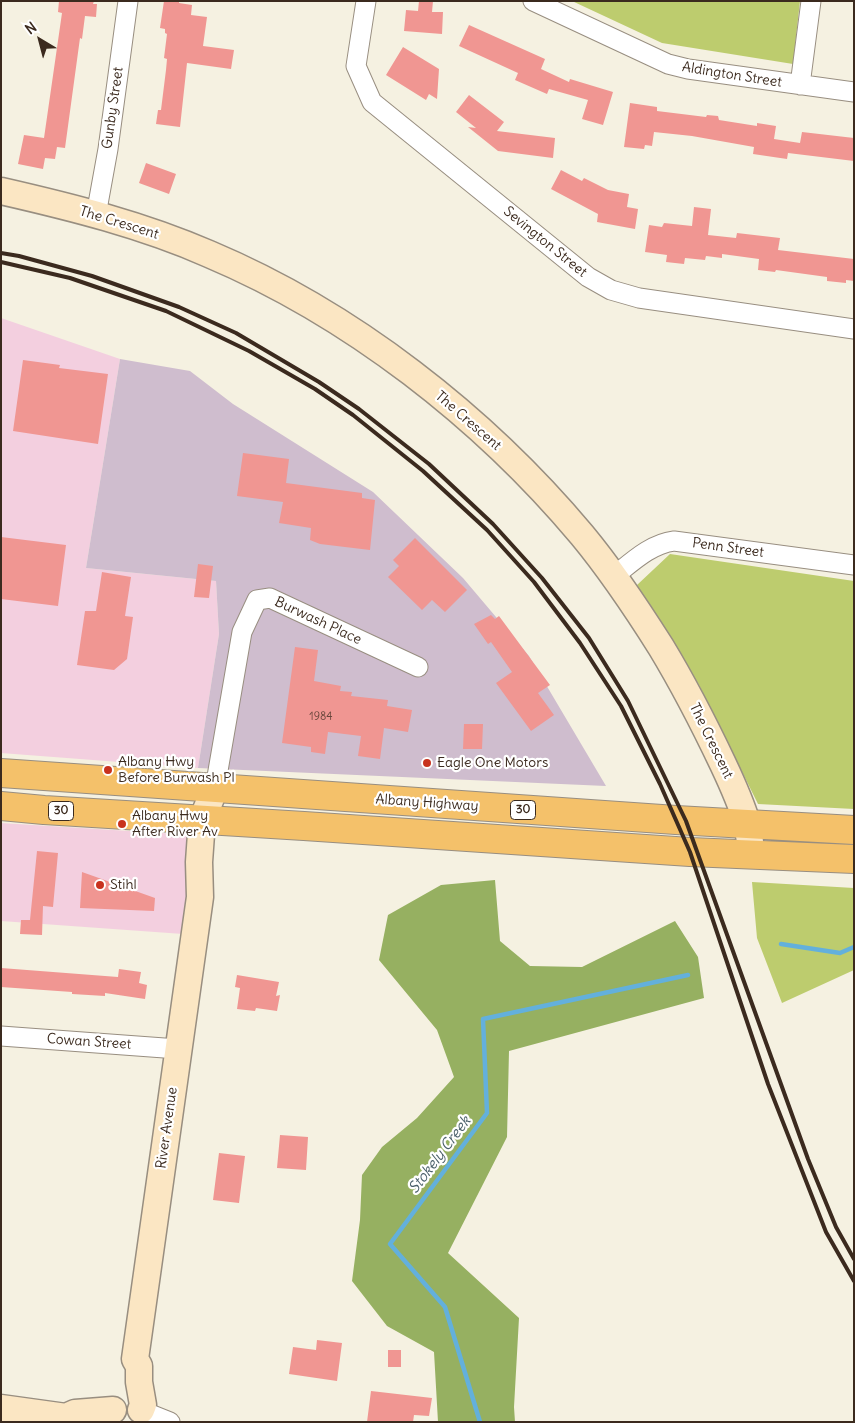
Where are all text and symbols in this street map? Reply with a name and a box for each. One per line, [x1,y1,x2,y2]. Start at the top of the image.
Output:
north arrow [15,15,65,65]
text: N [22,18,40,38]
street label: Aldington Street [681,59,783,91]
street label: Gunby Street [99,66,127,150]
street label: The Crescent [77,203,161,243]
street label: Sevington Street [500,203,590,281]
street label: The Crescent [432,388,504,454]
street label: Penn Street [691,535,765,561]
street label: Burwash Place [272,594,364,648]
street label: The Crescent [686,701,736,781]
house number: 1984 [309,710,333,724]
place label: Albany Hwy Before Burwash Pl [118,754,235,786]
place label: Eagle One Motors [437,755,548,771]
marker: Eagle One Motors [421,757,433,769]
marker: Albany Hwy Before Burwash Pl [102,764,114,776]
street label: Albany Highway [375,791,479,815]
road number: 30 [510,800,536,820]
road number: 30 [48,801,74,820]
place label: Albany Hwy After River Av [132,808,218,840]
marker: Albany Hwy After River Av [116,818,128,830]
place label: Stihl [110,877,137,893]
marker: Stihl [94,879,106,891]
street label: Cowan Street [46,1031,132,1053]
street label: River Avenue [153,1086,181,1170]
water label: Stokely Creek [405,1113,475,1197]

